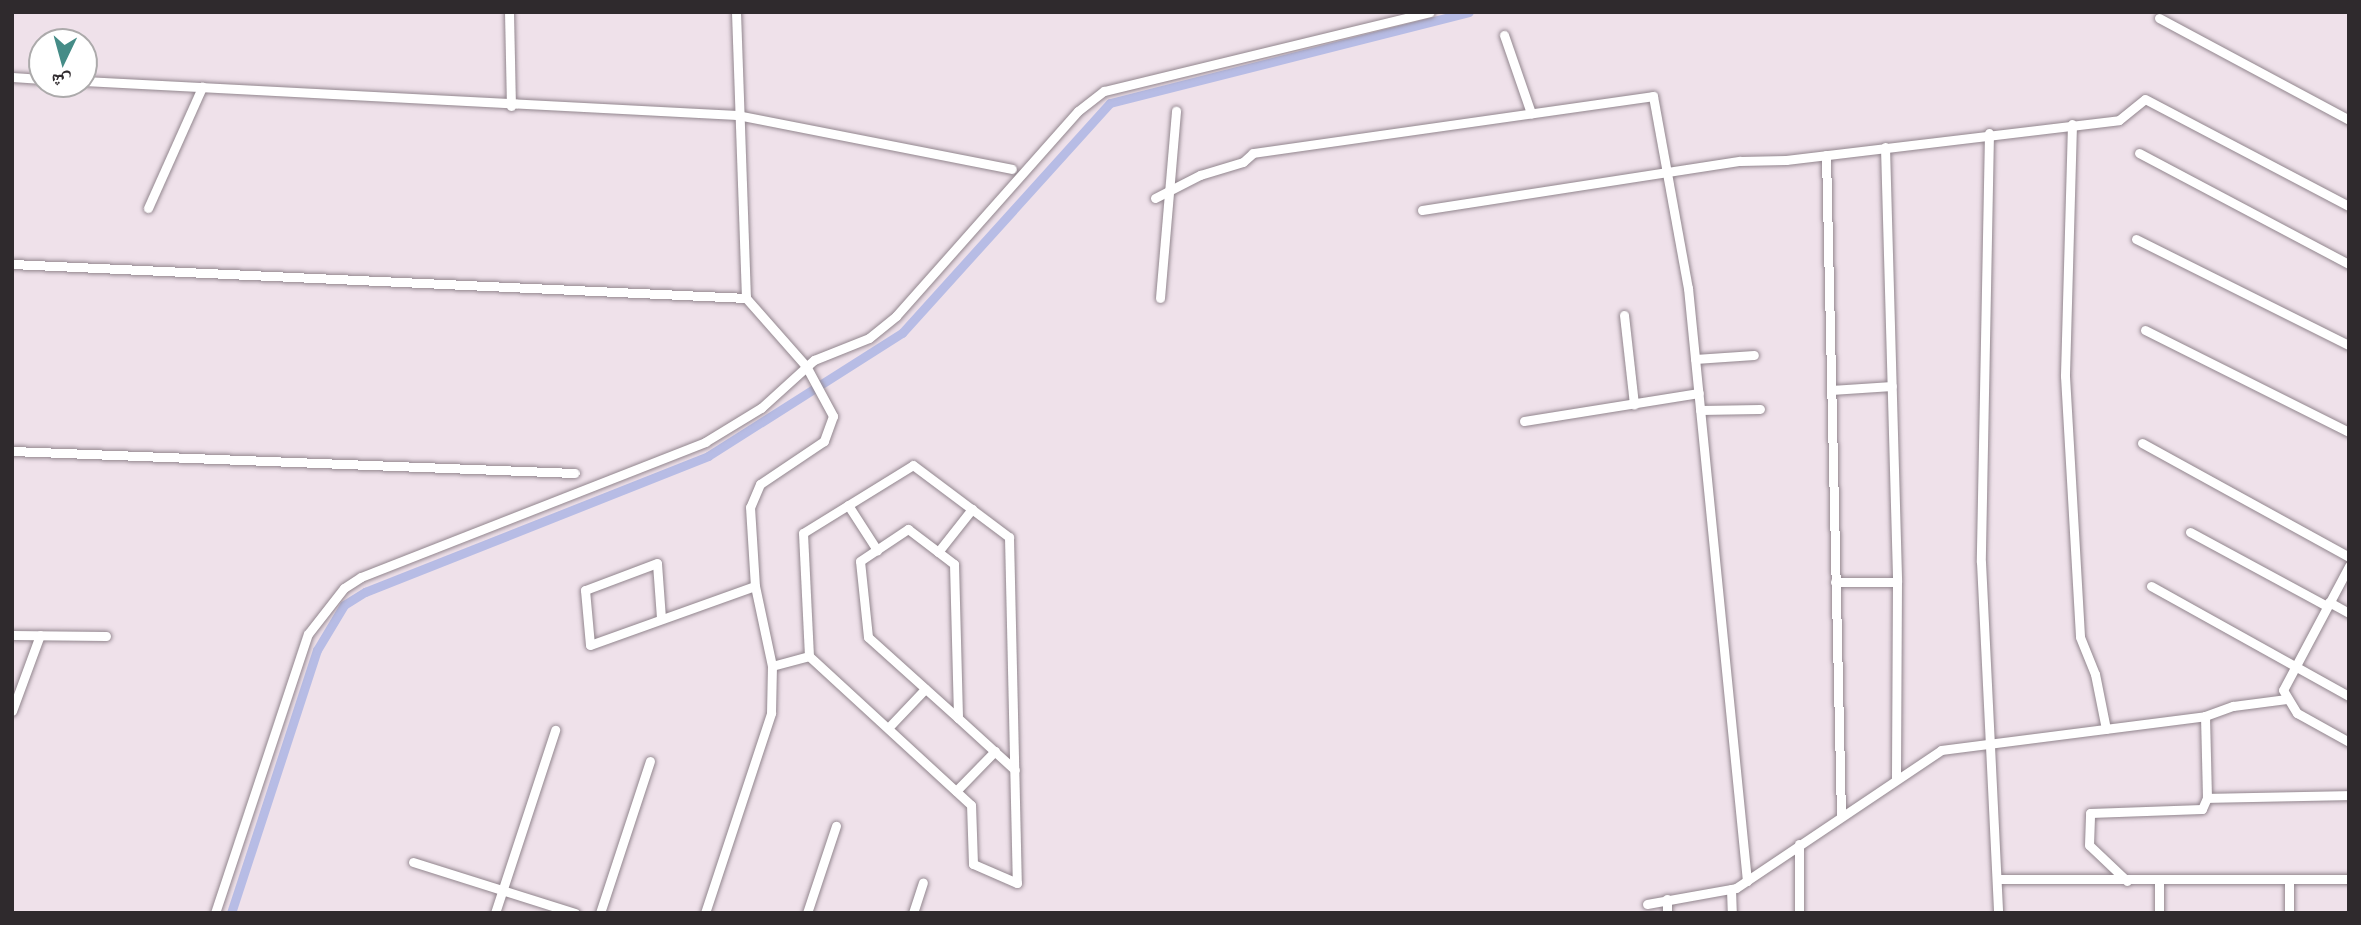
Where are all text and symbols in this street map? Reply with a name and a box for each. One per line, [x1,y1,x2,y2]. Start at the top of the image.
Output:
north arrow [28,28,98,98]
text: ش [50,69,72,95]

